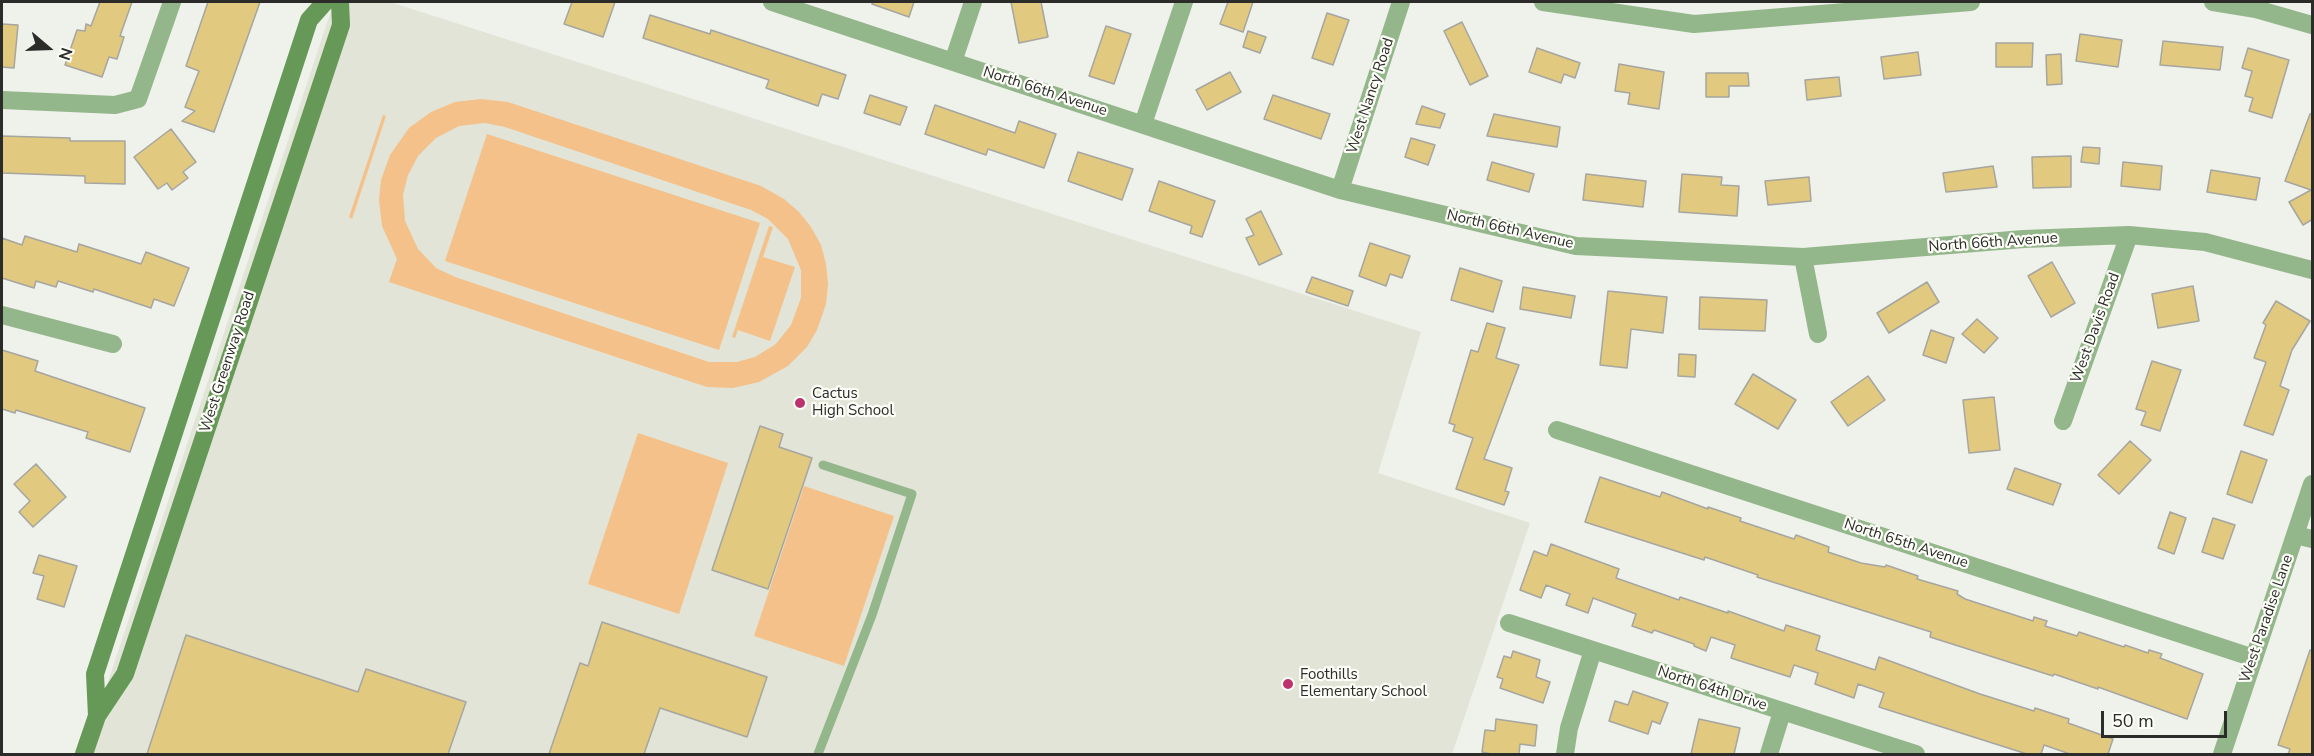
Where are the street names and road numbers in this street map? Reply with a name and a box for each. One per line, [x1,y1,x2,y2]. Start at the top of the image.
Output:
street label: West Nancy Road [1344,36,1398,156]
street label: North 66th Avenue [981,63,1109,121]
street label: North 66th Avenue [1445,207,1575,253]
street label: North 66th Avenue [1928,230,2058,256]
street label: West Davis Road [2068,270,2124,386]
street label: West Greenway Road [197,289,259,435]
street label: North 65th Avenue [1842,515,1970,573]
street label: West Paradise Lane [2237,553,2297,685]
street label: North 64th Drive [1655,663,1769,715]

